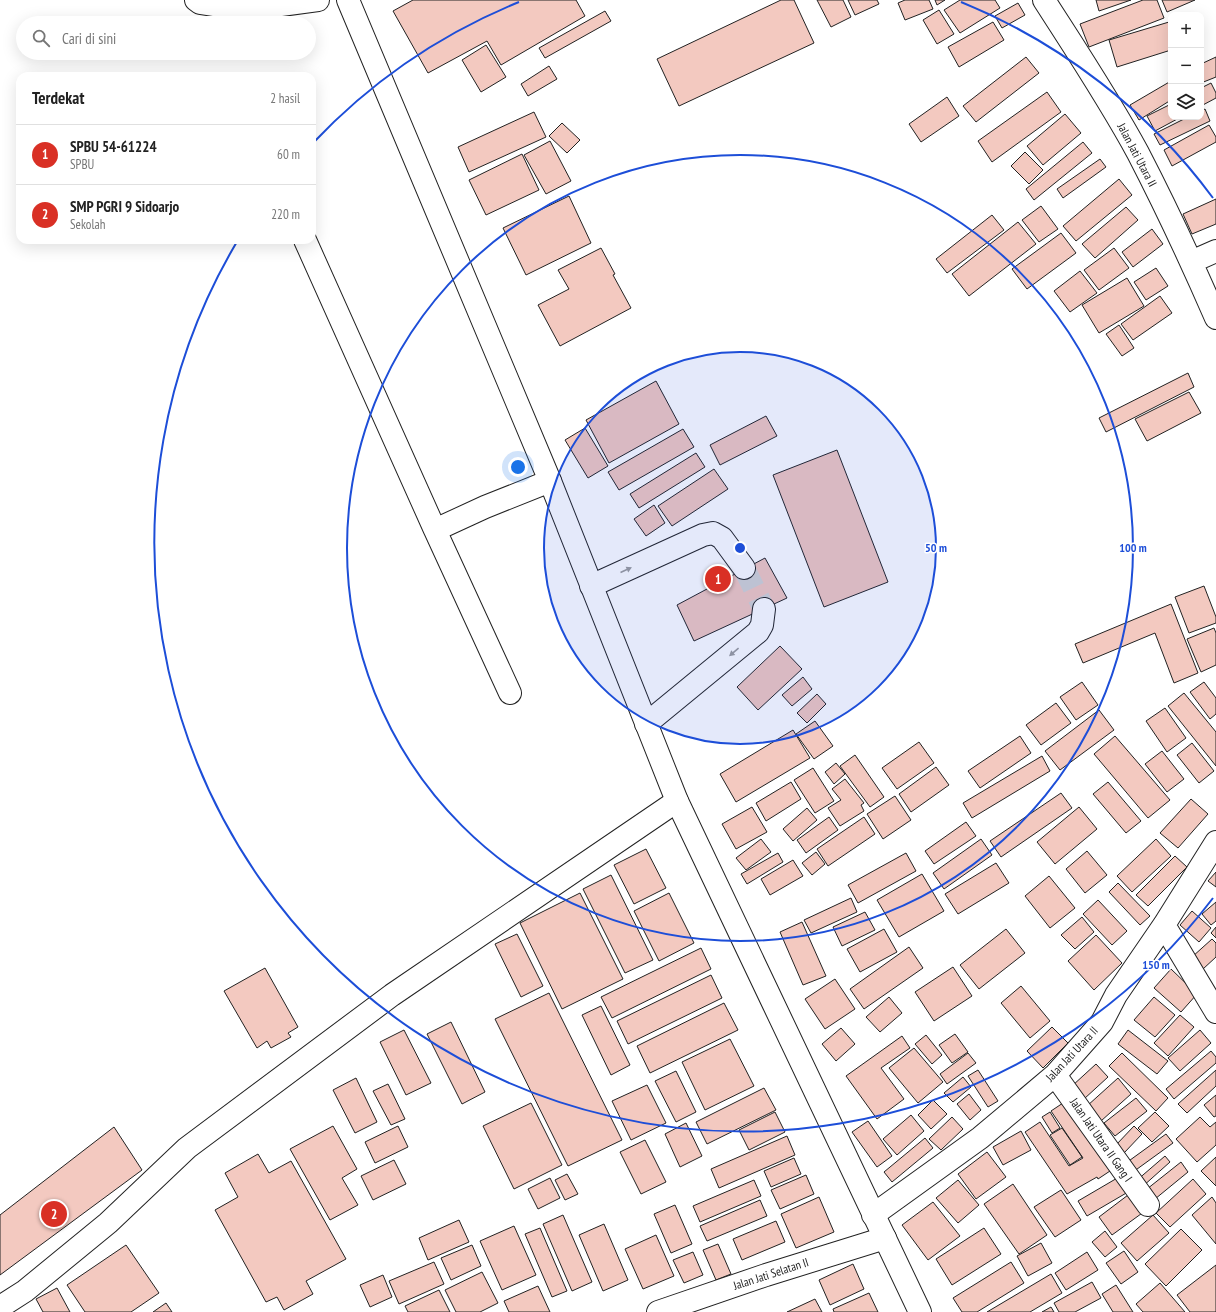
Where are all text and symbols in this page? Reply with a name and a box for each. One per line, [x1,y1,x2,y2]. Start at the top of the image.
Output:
map controls [1168,12,1204,120]
button: + [1168,12,1204,48]
search box [16,16,316,60]
icon: search [30,27,52,49]
text: Cari di sini [62,29,116,48]
button: − [1168,48,1204,84]
button: layers [1168,84,1204,120]
text: Terdekat [32,87,84,109]
text: 2 hasil [270,90,300,107]
street label: Jalan Jati Utara II [1114,120,1160,189]
text: SPBU 54-61224 [70,137,157,156]
text: 1 [42,146,48,163]
text: 60 m [277,146,300,163]
text: SPBU [70,156,94,173]
text: SMP PGRI 9 Sidoarjo [70,197,179,216]
text: 2 [42,206,48,223]
text: 220 m [271,206,300,223]
text: Sekolah [70,216,105,233]
your location [508,457,528,477]
text: 50 m [925,540,947,555]
text: 100 m [1119,540,1147,555]
centre of rings [733,541,747,555]
pin: 1 [705,564,731,594]
one-way arrow [621,567,632,573]
one-way arrow [728,647,739,656]
text: 150 m [1142,957,1170,972]
street label: Jalan Jati Utara II [1042,1023,1101,1085]
street label: Jalan Jati Utara II Gang I [1066,1094,1136,1185]
pin: 2 [41,1199,67,1229]
street label: Jalan Jati Selatan II [730,1254,810,1293]

